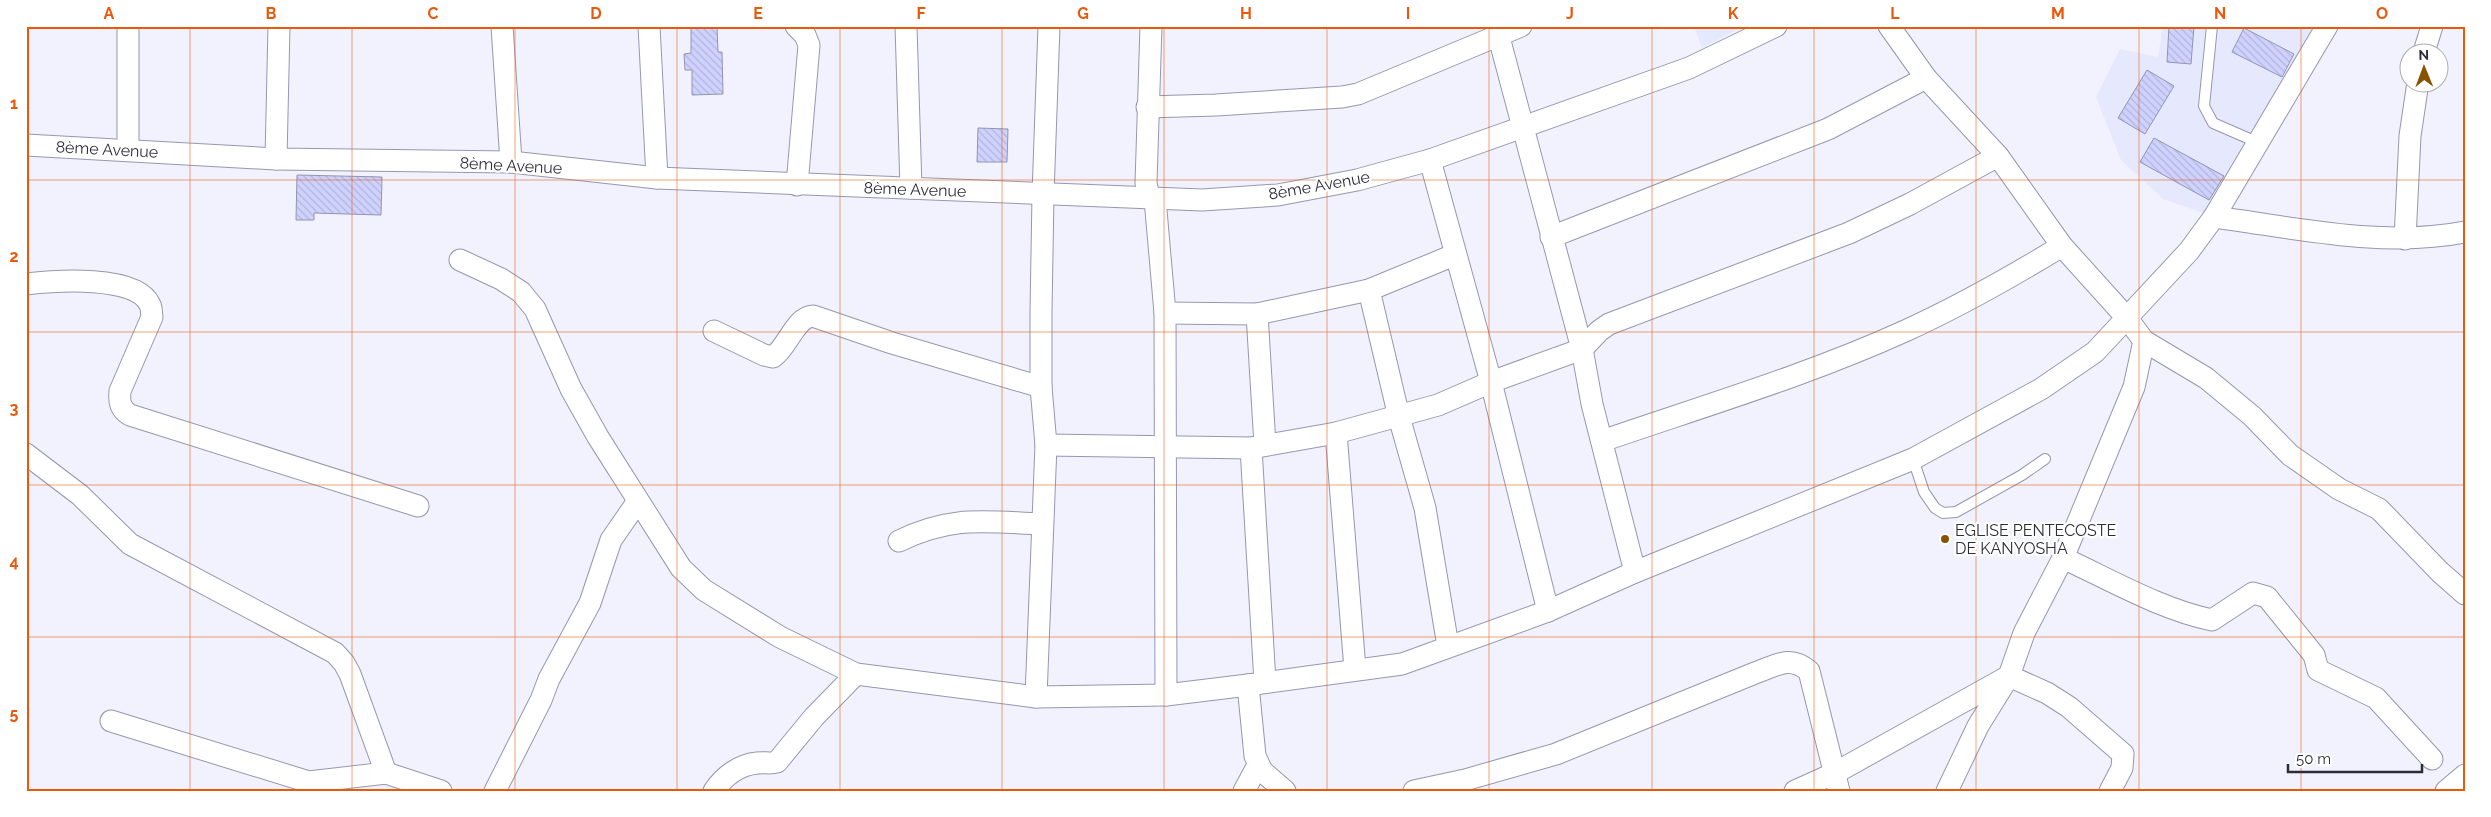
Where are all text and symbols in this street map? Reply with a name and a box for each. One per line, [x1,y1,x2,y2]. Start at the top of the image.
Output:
text: A [104,4,115,23]
text: B [266,4,277,23]
text: C [428,4,439,23]
text: D [590,4,602,23]
text: E [753,4,763,23]
text: F [916,4,926,23]
text: G [1077,4,1089,23]
text: H [1240,4,1252,23]
text: I [1406,4,1410,23]
text: J [1566,4,1574,23]
text: K [1728,4,1739,23]
text: L [1890,4,1900,23]
text: M [2051,4,2065,23]
text: N [2214,4,2226,23]
text: O [2376,4,2388,23]
north arrow [2398,42,2448,92]
text: N [2418,47,2429,63]
text: 1 [10,94,18,113]
street label: 8ème Avenue [55,137,159,162]
street label: 8ème Avenue [459,153,563,178]
street label: 8ème Avenue [1267,167,1371,204]
street label: 8ème Avenue [863,178,967,201]
text: 2 [9,247,19,266]
text: 3 [10,399,19,418]
place label: EGLISE PENTECOSTE DE KANYOSHA [1955,521,2116,558]
marker: EGLISE PENTECOSTE DE KANYOSHA [1939,533,1951,545]
text: 4 [9,552,19,571]
text: 5 [10,704,19,723]
scale bar [2288,742,2422,774]
text: 50 m [2296,750,2331,768]

